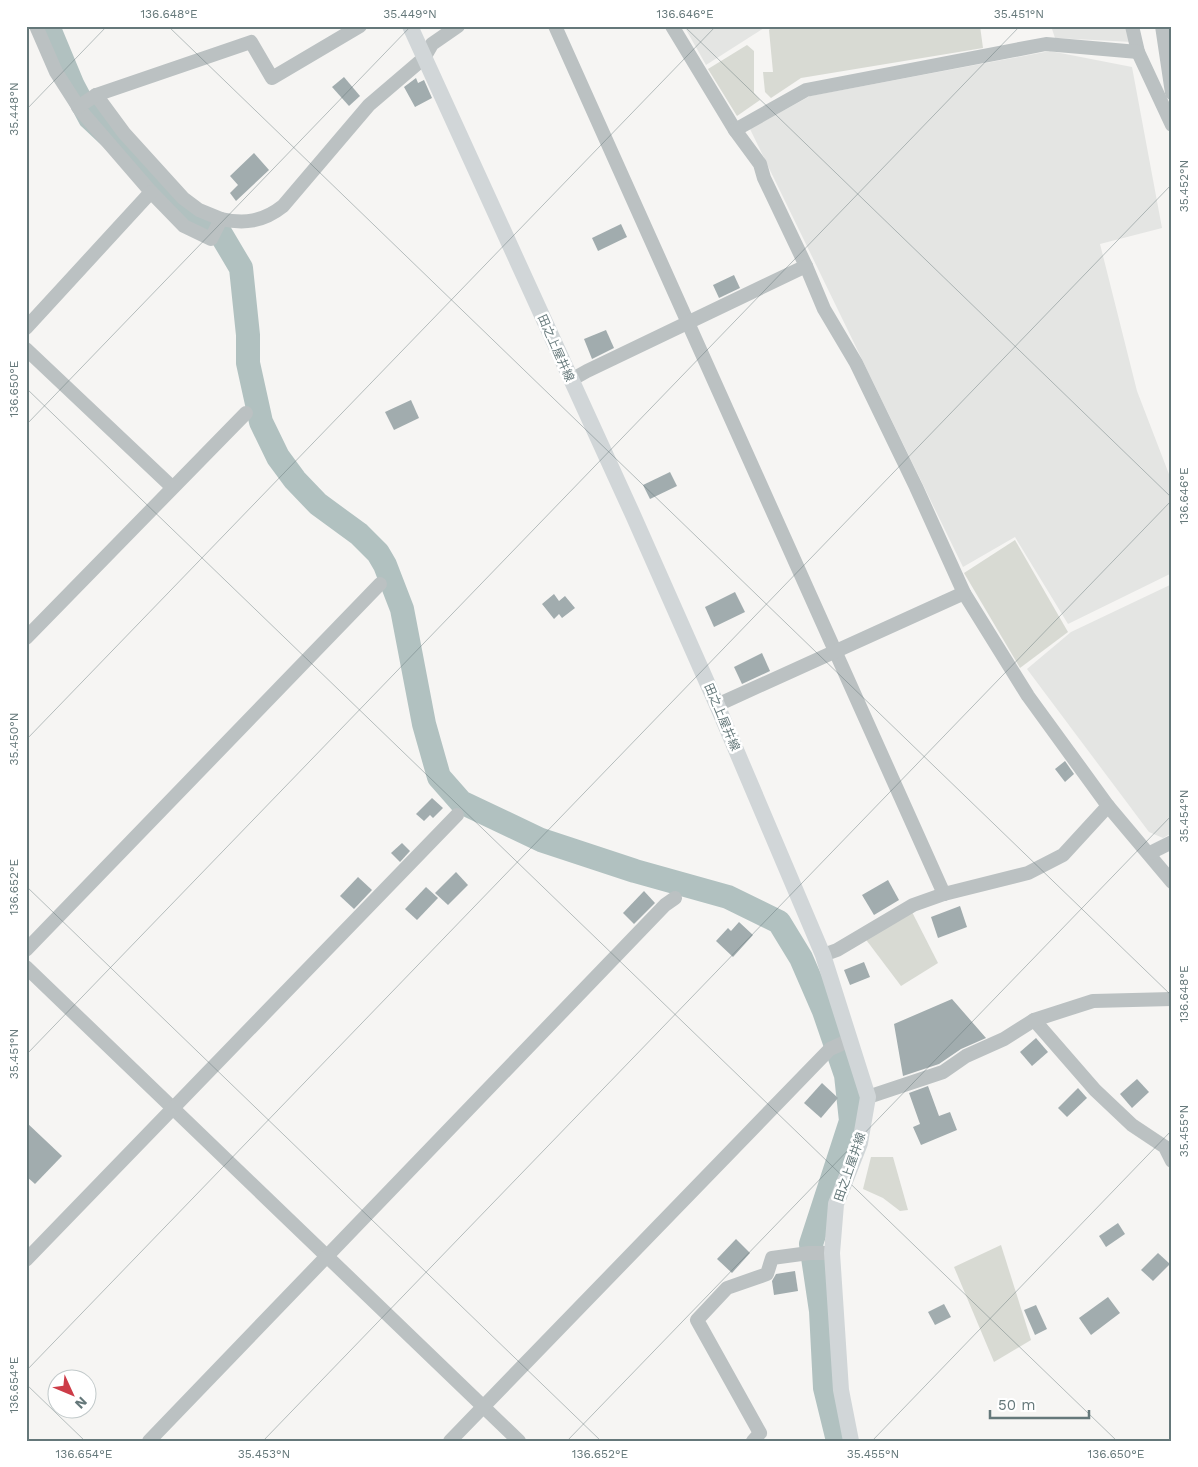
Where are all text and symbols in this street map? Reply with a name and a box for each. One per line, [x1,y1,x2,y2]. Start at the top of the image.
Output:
text: 136.648°E [140,7,198,21]
text: 35.449°N [383,7,437,21]
text: 136.646°E [656,7,714,21]
text: 35.451°N [994,7,1044,21]
text: 35.448°N [7,82,21,136]
text: 35.452°N [1177,160,1191,212]
street label: 田之上屋井線 [535,312,577,384]
text: 136.650°E [7,360,21,417]
text: 136.646°E [1177,467,1191,525]
street label: 田之上屋井線 [701,681,743,753]
text: 35.450°N [7,712,21,766]
text: 35.454°N [1177,789,1191,843]
text: 136.652°E [7,858,21,915]
text: 136.648°E [1177,965,1191,1023]
text: 35.451°N [7,1029,21,1079]
text: 35.455°N [1177,1105,1191,1157]
street label: 田之上屋井線 [832,1131,868,1203]
text: 136.654°E [7,1356,21,1413]
north arrow [48,1370,98,1420]
scale bar [990,1387,1089,1419]
text: N [72,1394,91,1412]
text: 50 m [998,1396,1035,1414]
text: 136.654°E [56,1447,113,1461]
text: 35.453°N [238,1447,290,1461]
text: 136.652°E [572,1447,629,1461]
text: 35.455°N [847,1447,899,1461]
text: 136.650°E [1088,1447,1145,1461]

